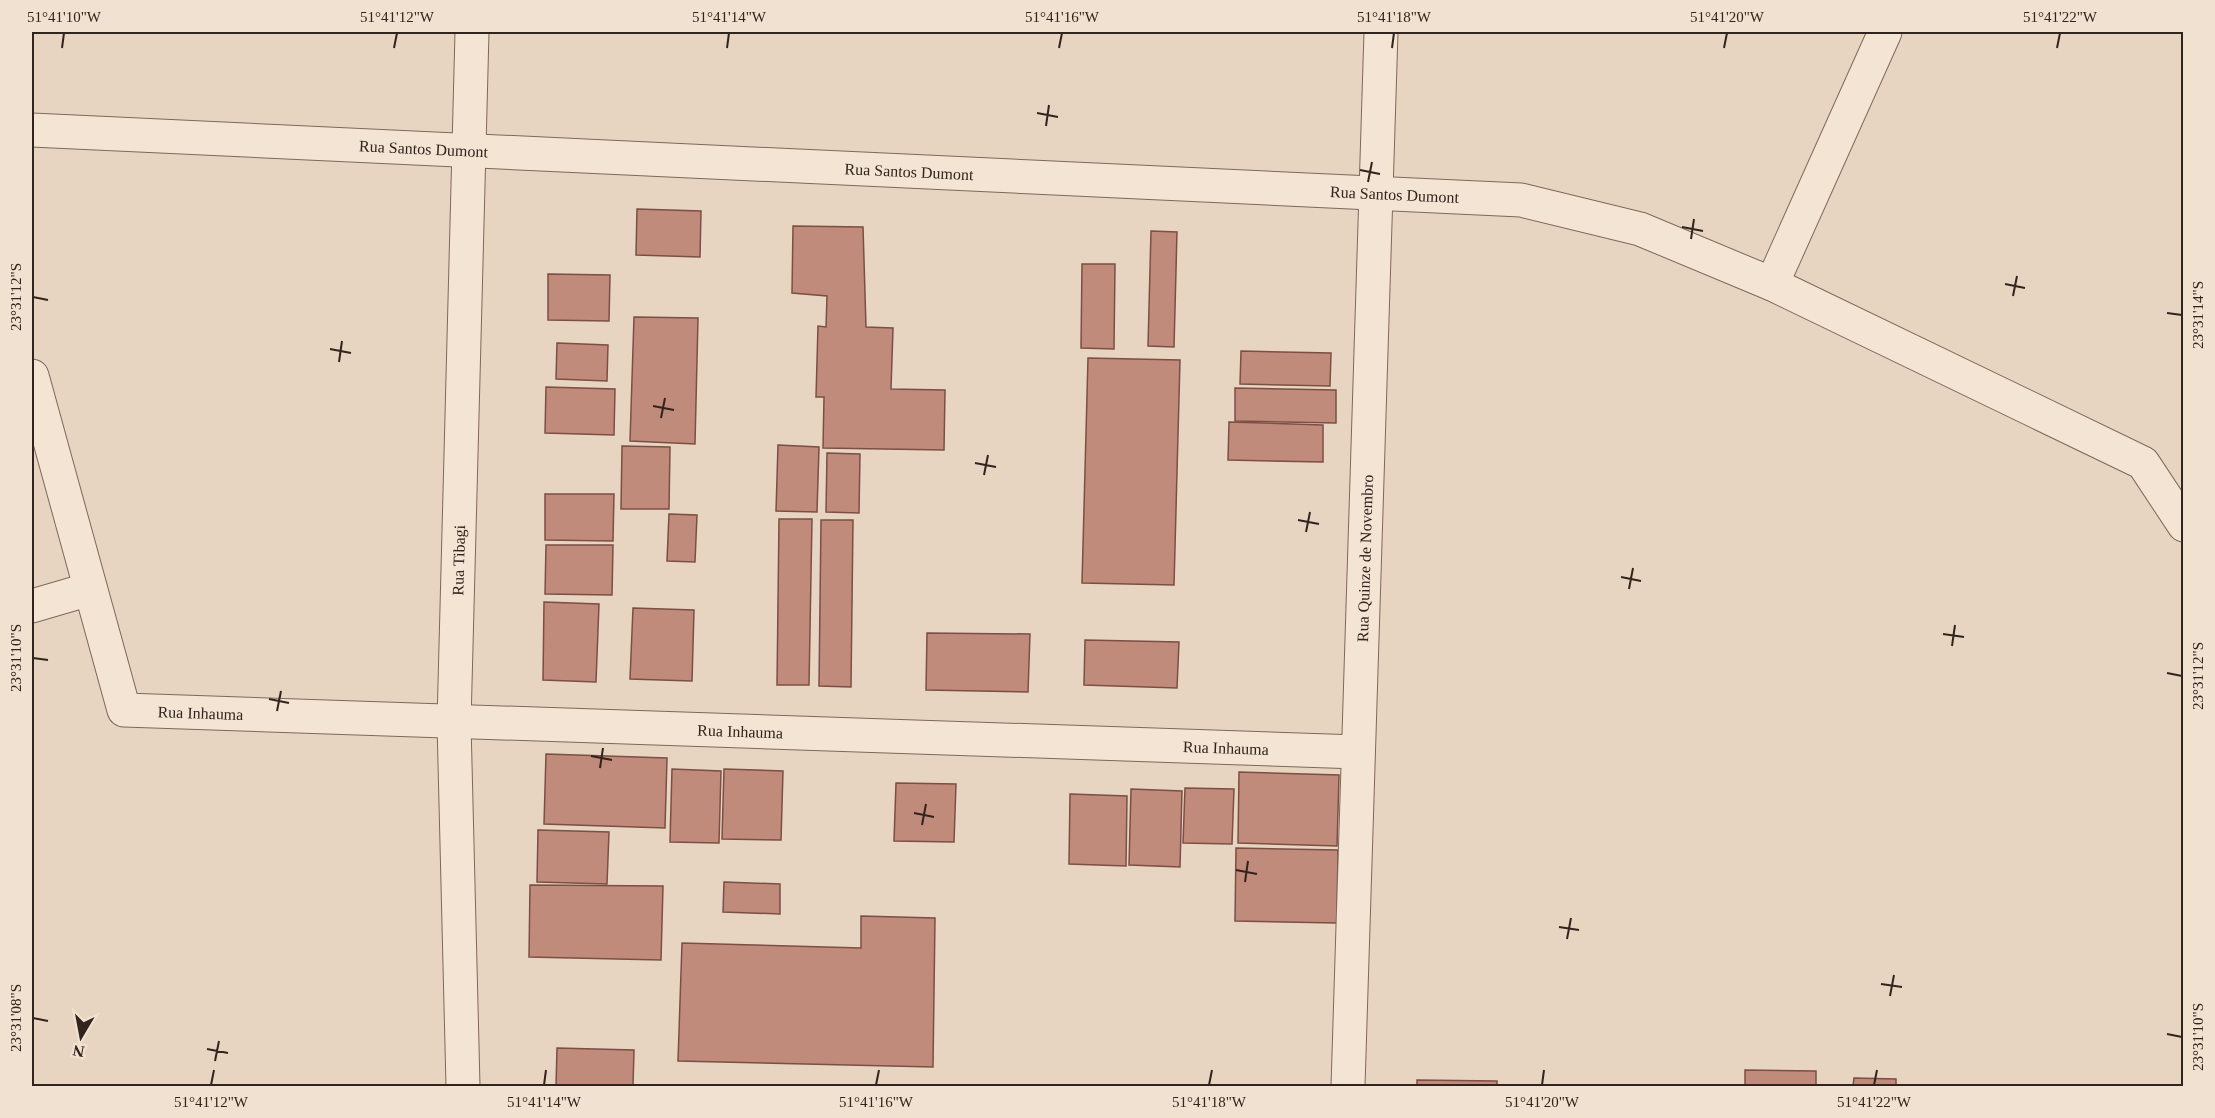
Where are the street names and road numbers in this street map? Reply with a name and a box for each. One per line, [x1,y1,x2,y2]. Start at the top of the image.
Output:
street label: Rua Santos Dumont [359,137,489,160]
street label: Rua Santos Dumont [844,160,974,183]
street label: Rua Santos Dumont [1330,183,1460,206]
street label: Rua Quinze de Novembro [1353,474,1376,642]
street label: Rua Tibagi [449,524,469,596]
street label: Rua Inhauma [157,703,244,723]
street label: Rua Inhauma [697,721,783,741]
street label: Rua Inhauma [1183,738,1269,757]

